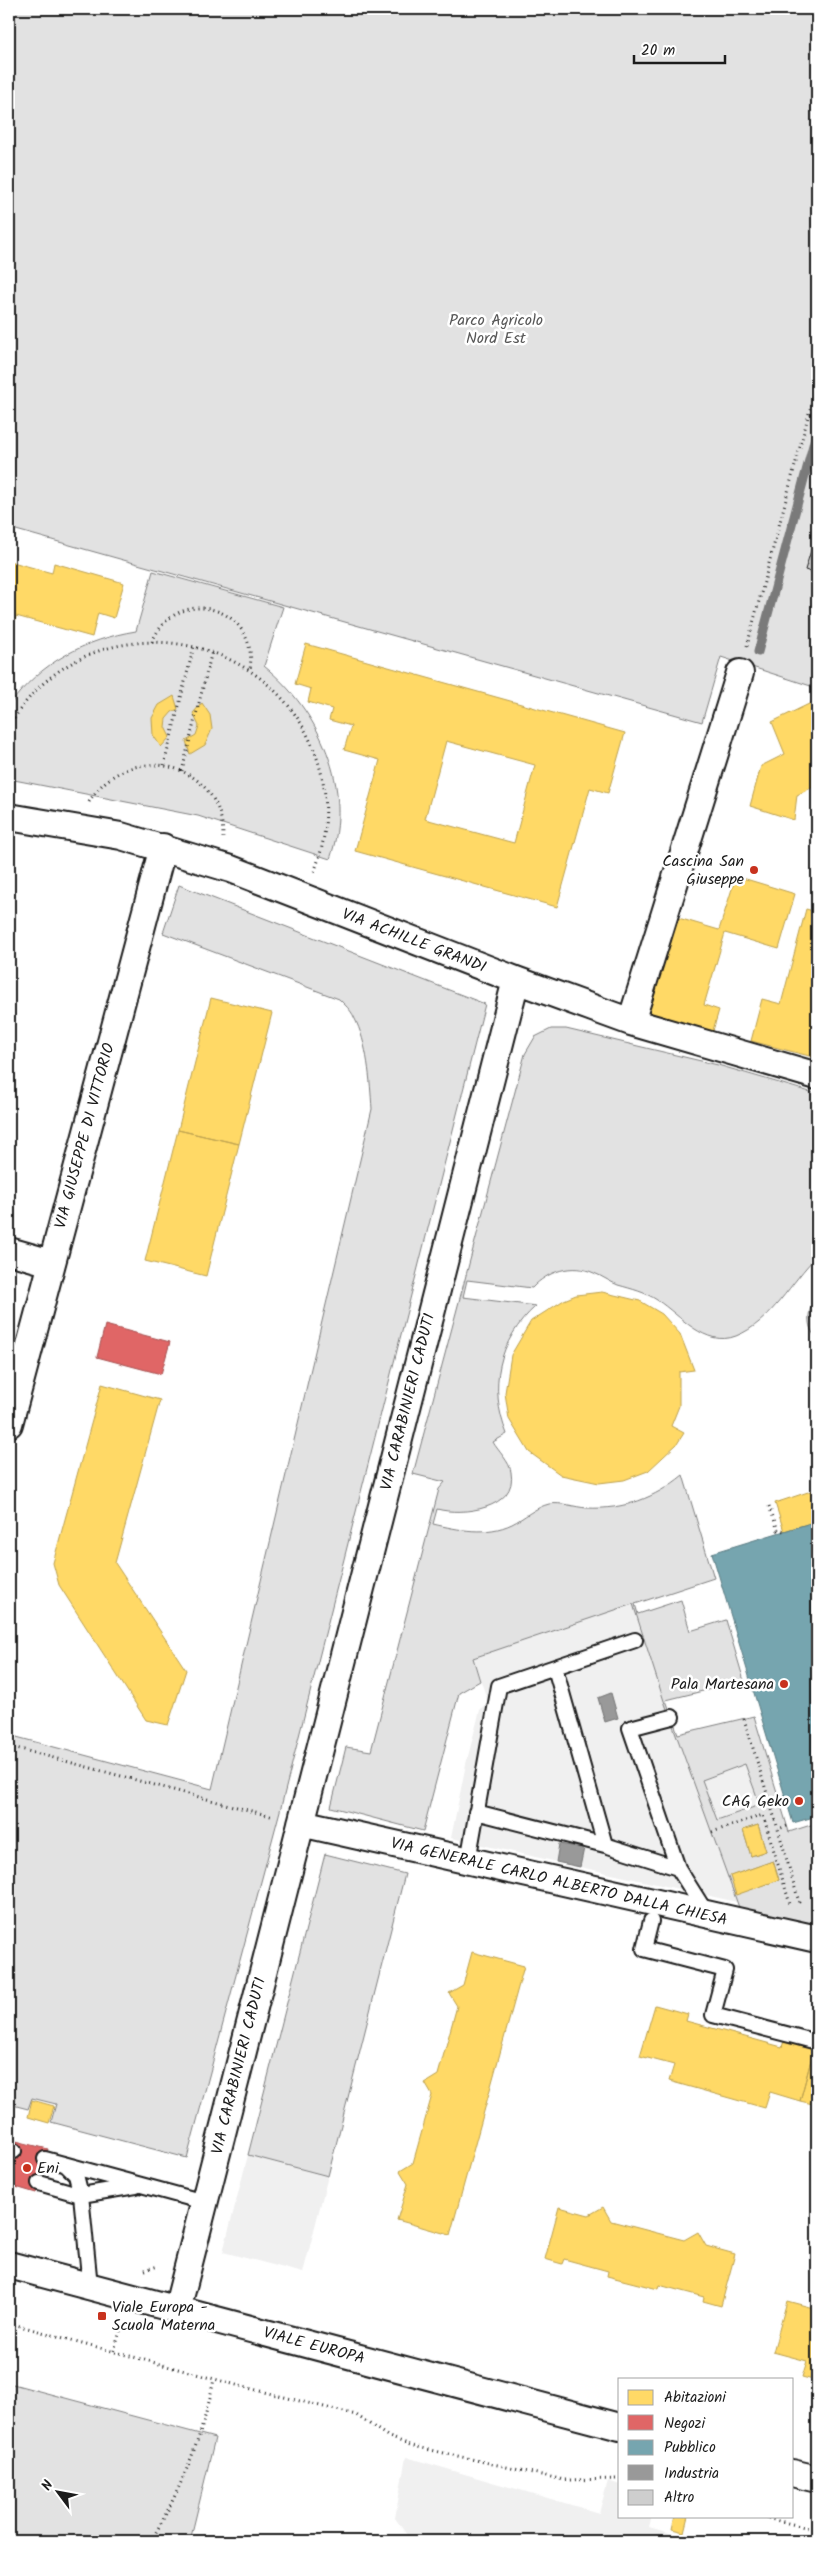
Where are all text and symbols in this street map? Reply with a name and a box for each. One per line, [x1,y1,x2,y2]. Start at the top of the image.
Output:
scale bar [634,32,725,64]
text: 20 m [641,39,675,63]
park label: Parco Agricolo Nord Est [449,308,543,351]
place label: Cascina San Giuseppe [662,849,744,892]
marker: Cascina San Giuseppe [748,864,760,876]
street label: VIA ACHILLE GRANDI [338,902,490,980]
street label: VIA GIUSEPPE DI VITTORIO [48,1040,122,1232]
street label: VIA CARABINIERI CADUTI [374,1311,442,1493]
place label: Pala Martesana [671,1672,774,1697]
marker: Pala Martesana [778,1678,790,1690]
place label: CAG Geko [722,1789,789,1814]
marker: CAG Geko [793,1795,805,1807]
street label: VIA GENERALE CARLO ALBERTO DALLA CHIESA [388,1831,730,1933]
street label: VIA CARABINIERI CADUTI [205,1975,273,2157]
place label: Eni [37,2156,60,2181]
marker: Eni [21,2162,33,2174]
place label: Viale Europa - Scuola Materna [112,2295,215,2338]
marker: Viale Europa - Scuola Materna [96,2310,108,2322]
street label: VIALE EUROPA [260,2320,368,2372]
legend [618,2378,794,2518]
text: Abitazioni [664,2386,727,2410]
text: Negozi [664,2412,706,2436]
text: Pubblico [664,2436,716,2460]
text: Industria [664,2462,719,2486]
north arrow [32,2468,82,2518]
text: N [36,2476,60,2495]
text: Altro [664,2486,695,2510]

